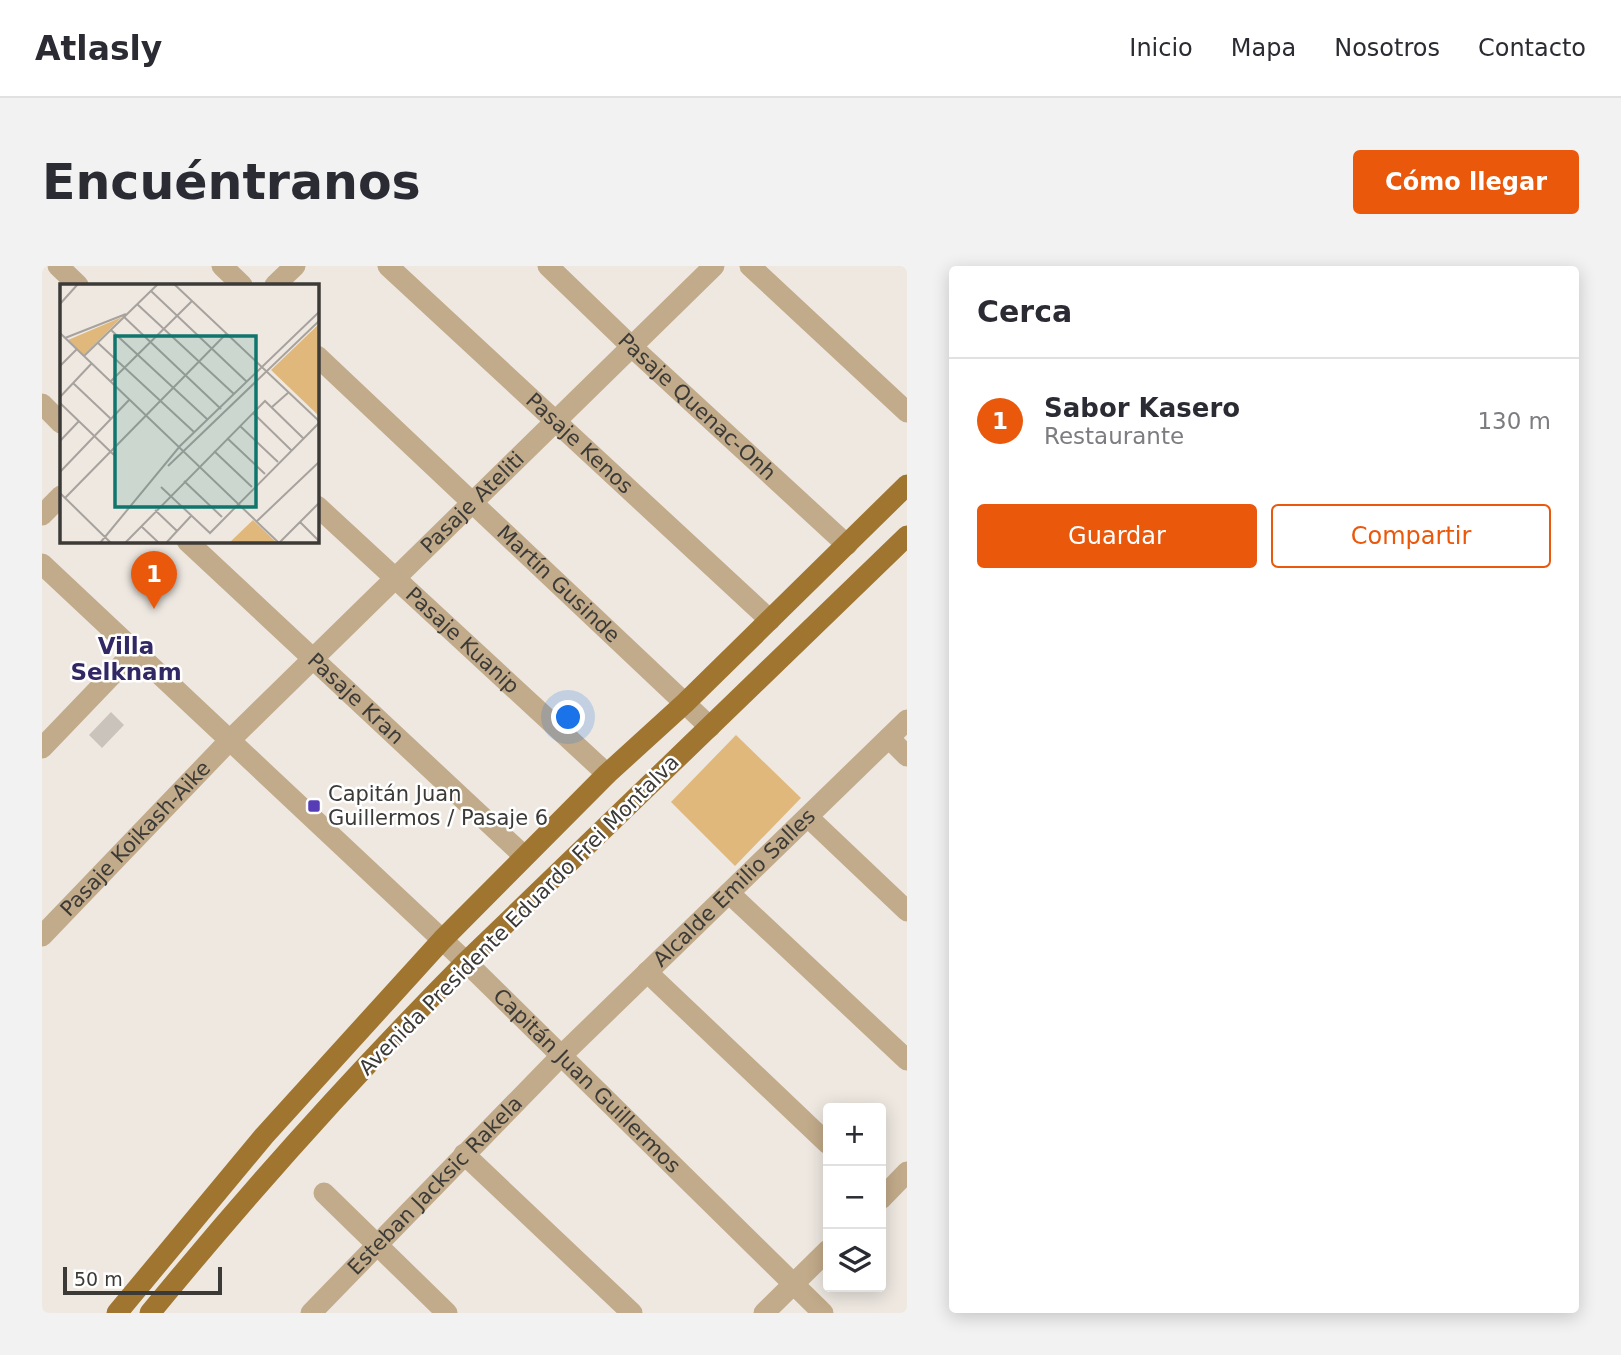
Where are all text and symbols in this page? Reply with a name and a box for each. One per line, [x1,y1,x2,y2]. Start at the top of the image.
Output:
text: Atlasly [35,29,162,68]
text: Inicio [1129,34,1193,62]
text: Mapa [1231,34,1296,62]
text: Nosotros [1334,34,1440,62]
text: Contacto [1478,34,1586,62]
button: Cómo llegar [1353,150,1579,214]
text: Encuéntranos [42,154,421,211]
inset map [60,284,318,542]
text: Cerca [977,294,1072,329]
street label: Pasaje Quenac-Onh [613,328,781,485]
street label: Pasaje Kenos [521,388,638,499]
text: Sabor Kasero [1044,393,1240,423]
text: 1 [992,408,1008,434]
text: 130 m [1477,408,1551,434]
text: Restaurante [1044,423,1184,449]
street label: Pasaje Ateliti [416,447,529,558]
button: Guardar [977,504,1257,568]
button: Compartir [1271,504,1551,568]
street label: Martín Gusinde [492,520,625,647]
pin: 1 [131,551,177,609]
street label: Pasaje Kuanip [401,582,524,699]
district label: Villa Selknam [70,633,182,685]
street label: Pasaje Kran [303,648,409,749]
your location [551,700,585,734]
street label: Avenida Presidente Eduardo Frei Montalva [354,750,684,1080]
street label: Pasaje Koikash-Aike [56,756,215,921]
place label: Capitán Juan Guillermos / Pasaje 6 [328,782,548,830]
marker: Capitán Juan Guillermos / Pasaje 6 [306,798,322,814]
street label: Alcalde Emilio Salles [648,804,820,972]
street label: Capitán Juan Guillermos [488,984,685,1178]
street label: Esteban Jacksic Rakela [343,1091,527,1280]
map controls [823,1103,886,1292]
button: + [823,1103,886,1166]
button: − [823,1166,886,1229]
button: layers [823,1229,886,1292]
scale bar [63,1264,222,1296]
text: 50 m [74,1268,123,1290]

